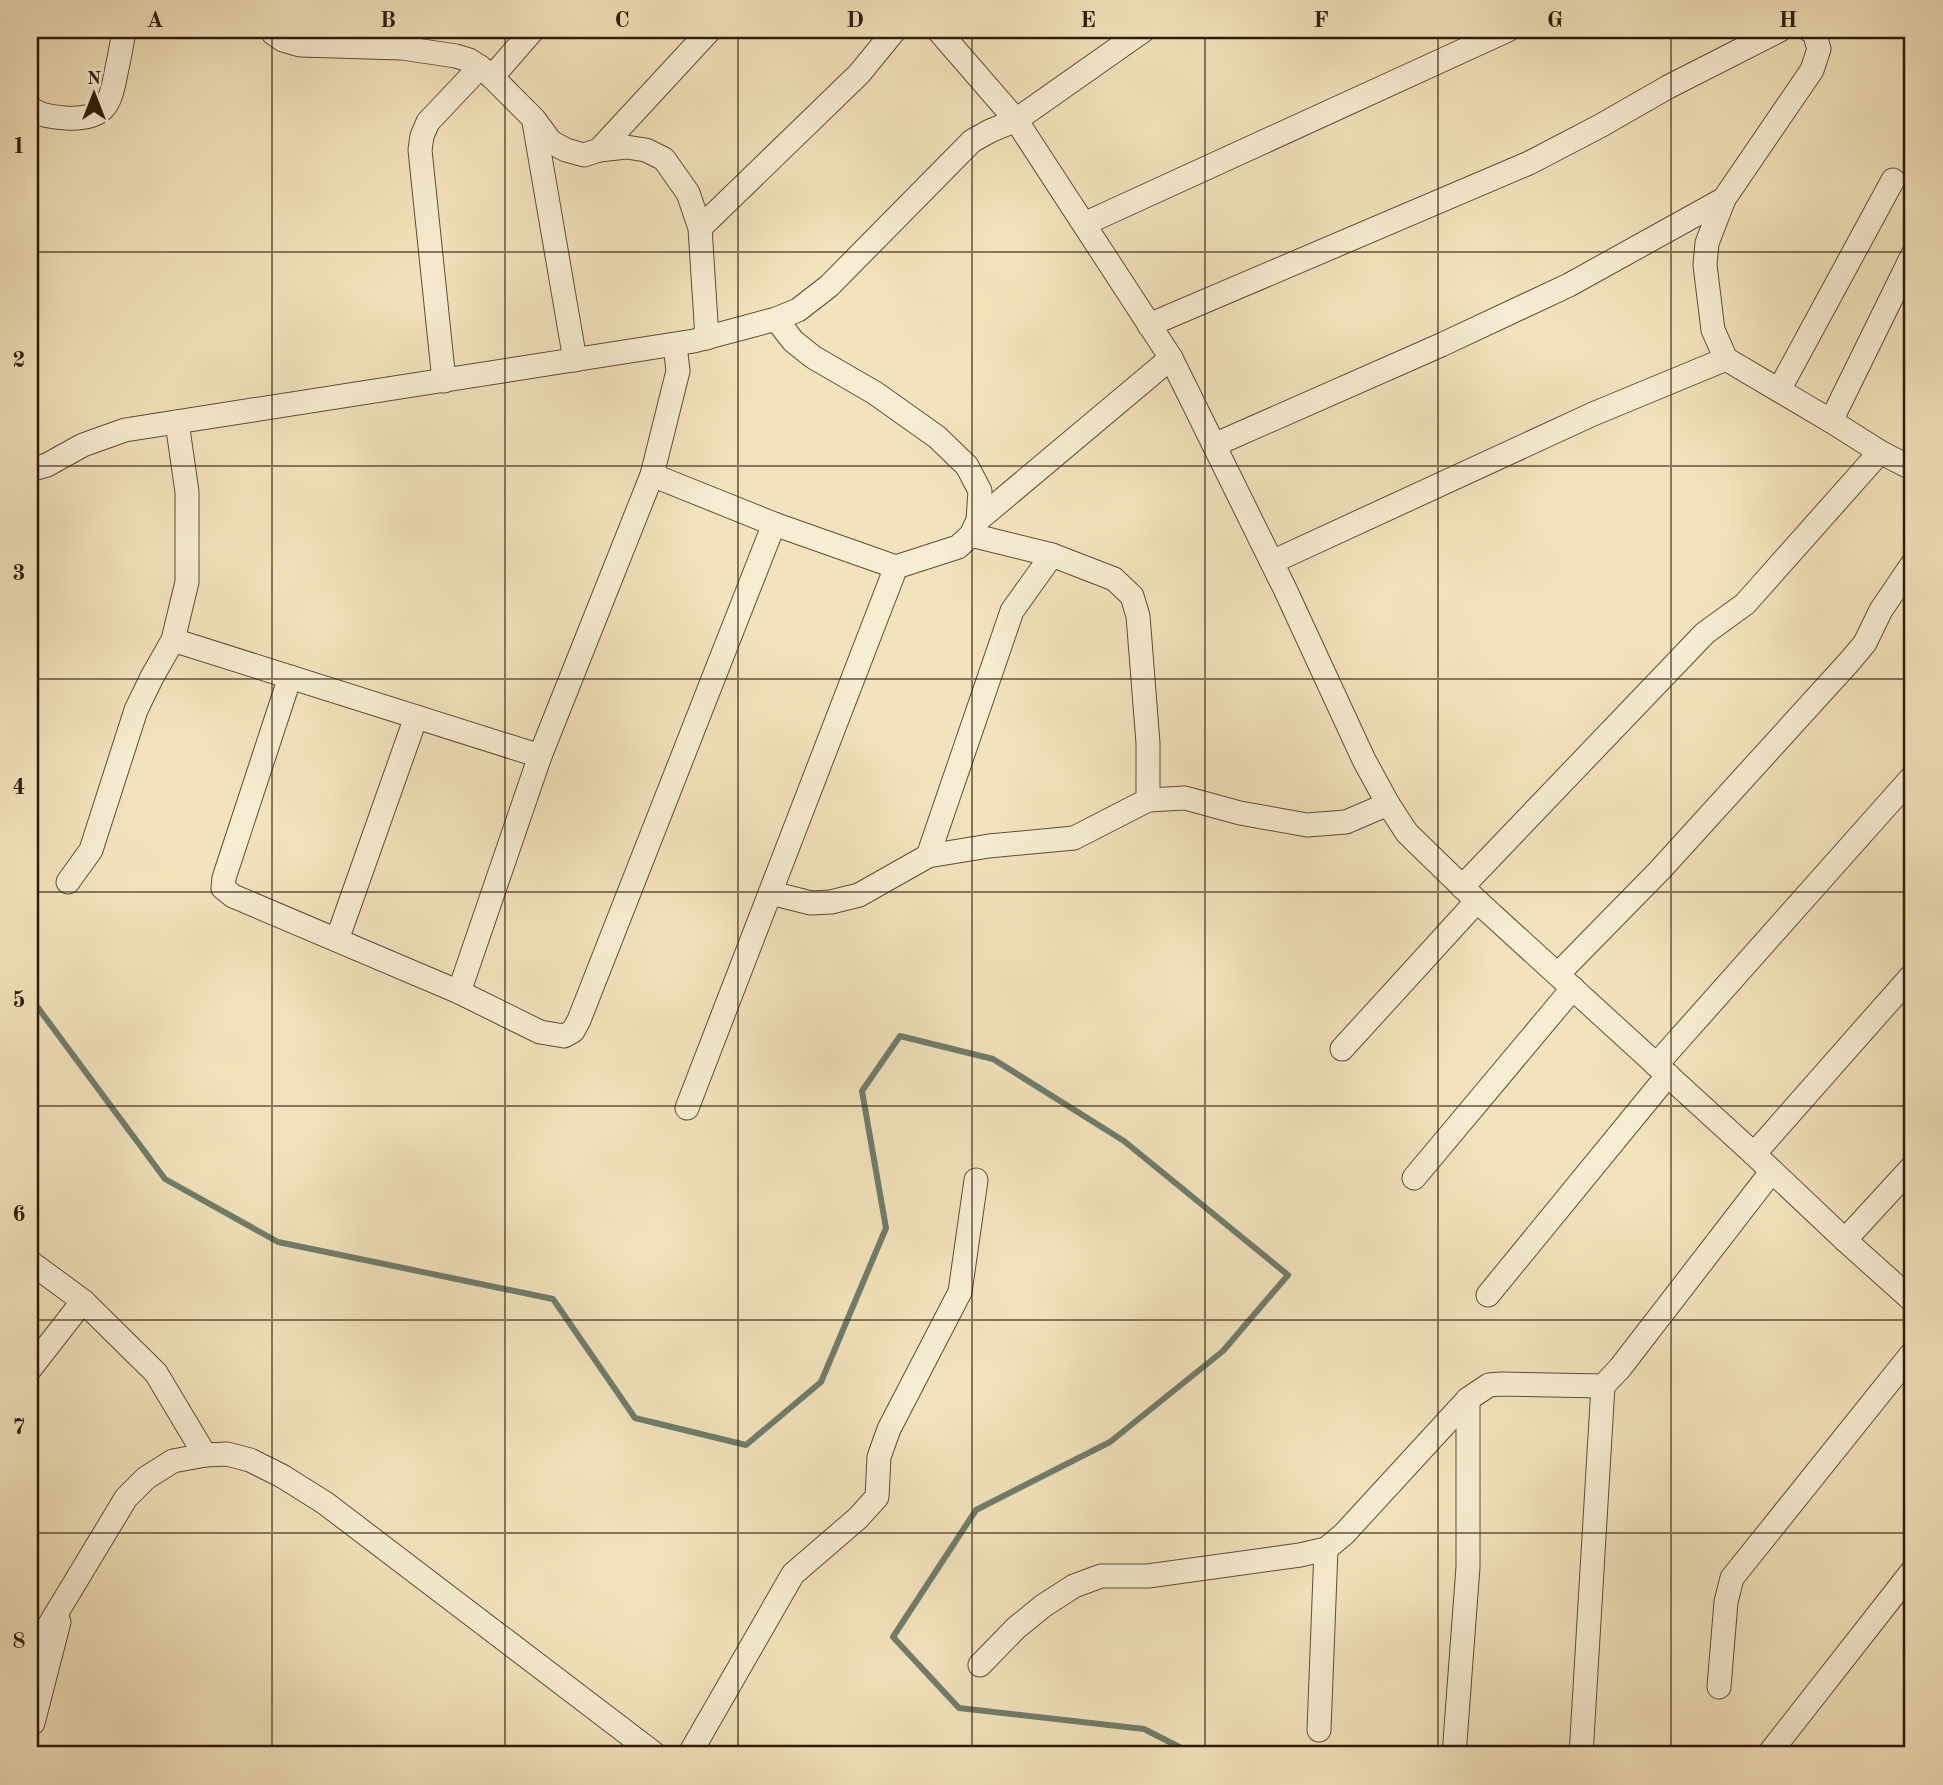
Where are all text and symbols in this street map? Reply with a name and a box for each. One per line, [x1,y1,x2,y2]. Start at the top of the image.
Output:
text: A [146,9,164,32]
text: B [380,9,396,32]
text: C [614,9,630,32]
text: D [846,9,864,32]
text: E [1080,9,1096,32]
text: F [1313,9,1329,32]
text: G [1547,9,1563,32]
text: H [1779,9,1797,32]
north arrow [60,60,130,130]
text: N [87,70,102,89]
text: 1 [12,135,26,158]
text: 2 [12,349,26,372]
text: 3 [12,562,26,585]
text: 4 [12,776,26,799]
text: 5 [12,989,26,1012]
text: 6 [12,1203,26,1226]
text: 7 [12,1416,26,1439]
text: 8 [12,1630,26,1653]

